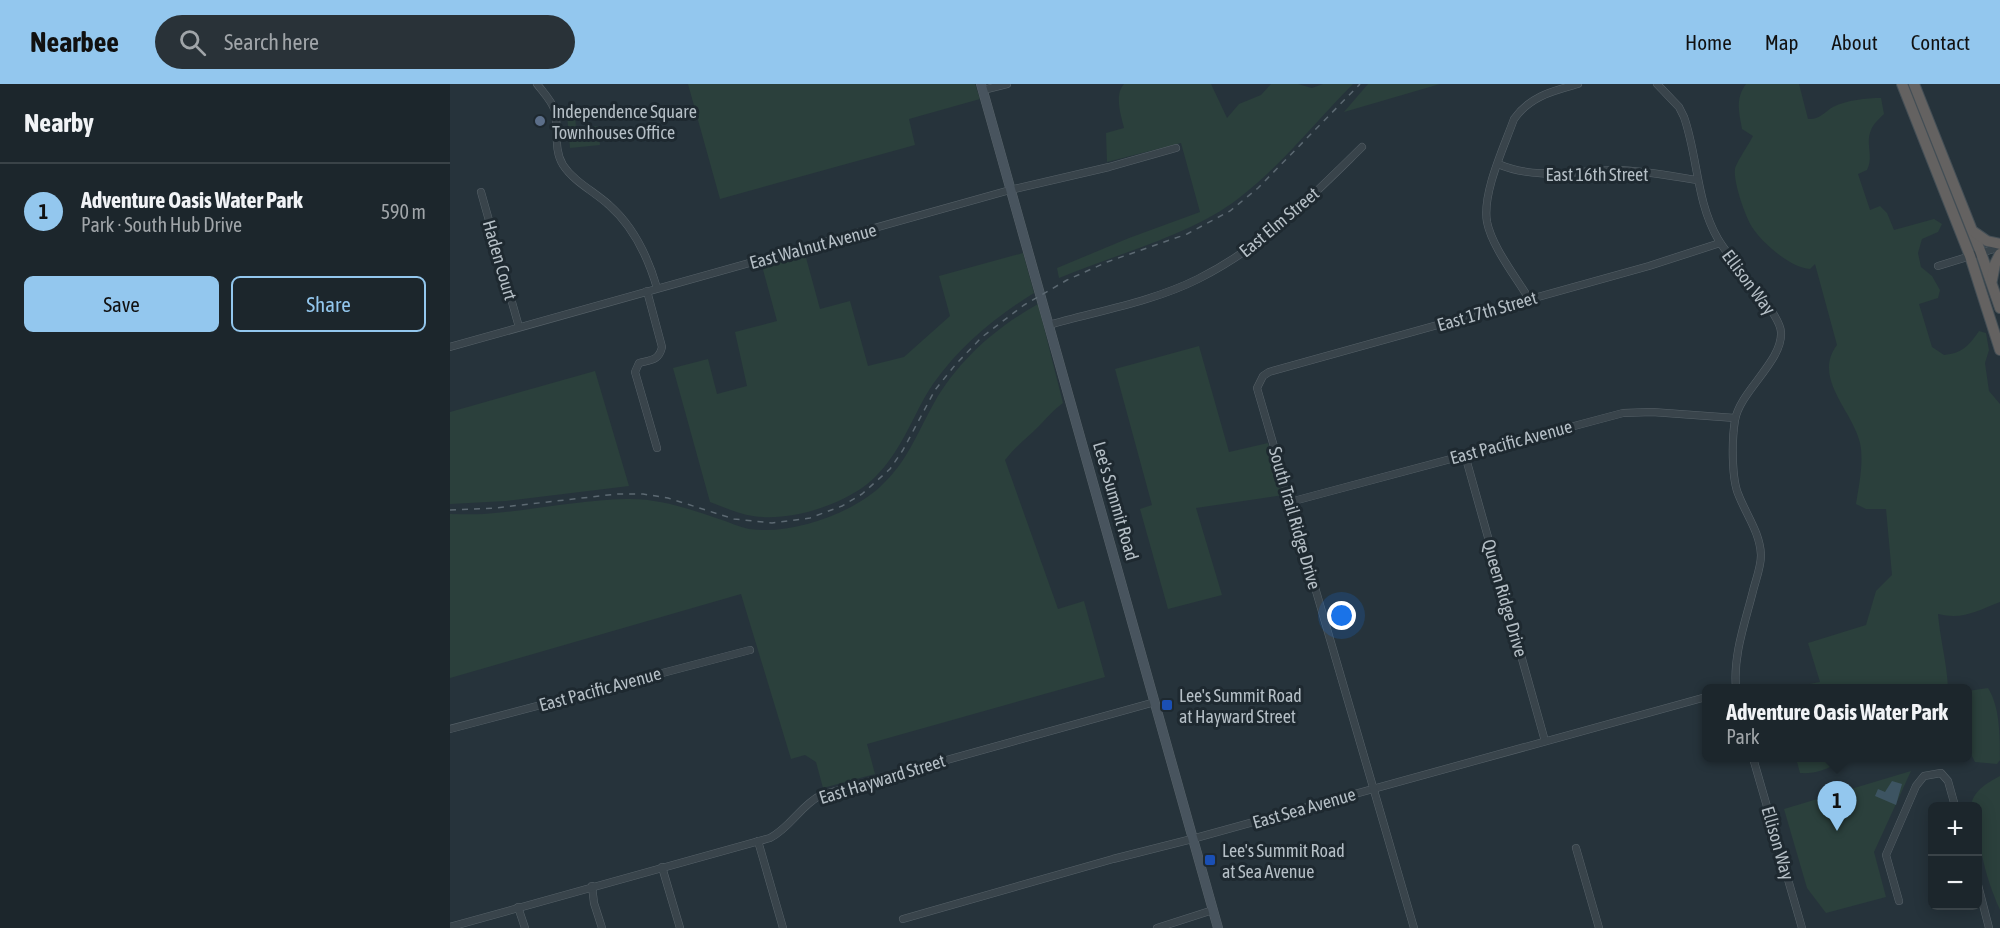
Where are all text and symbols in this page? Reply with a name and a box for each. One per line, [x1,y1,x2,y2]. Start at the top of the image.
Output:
search box [155,15,575,69]
text: Nearbee [30,26,119,58]
icon: search [176,26,209,59]
text: Search here [224,29,319,55]
text: Home [1685,30,1732,54]
text: Map [1765,30,1799,54]
text: About [1832,30,1878,54]
text: Contact [1911,30,1970,54]
place label: Independence Square Townhouses Office [552,101,697,143]
text: Nearby [24,108,94,138]
marker: Independence Square Townhouses Office [533,114,547,128]
street label: East 16th Street [1546,164,1648,185]
street label: East Elm Street [1235,183,1323,261]
text: Adventure Oasis Water Park [81,187,303,213]
text: 1 [39,200,48,223]
text: 590 m [381,200,426,223]
text: Park · South Hub Drive [81,213,242,236]
street label: Haden Court [479,218,521,302]
street label: East Walnut Avenue [747,219,879,273]
street label: Ellison Way [1718,245,1780,319]
button: Save [24,276,219,332]
button: Share [231,276,426,332]
street label: East 17th Street [1435,287,1539,335]
street label: East Pacific Avenue [1448,416,1574,468]
street label: Lee's Summit Road [1089,439,1143,563]
street label: South Trail Ridge Drive [1265,444,1325,592]
street label: Queen Ridge Drive [1478,537,1532,659]
your location [1327,601,1356,630]
street label: East Pacific Avenue [537,663,663,715]
popup [1702,684,1972,762]
place label: Lee's Summit Road at Hayward Street [1179,685,1302,727]
marker: Lee's Summit Road at Hayward Street [1160,698,1174,712]
text: Adventure Oasis Water Park [1726,699,1948,725]
text: Park [1726,725,1760,748]
street label: East Hayward Street [816,750,948,808]
pin: 1 [1818,782,1856,831]
street label: East Sea Avenue [1250,783,1358,833]
map controls [1928,802,1982,910]
button: + [1928,802,1982,856]
street label: Ellison Way [1757,804,1799,882]
place label: Lee's Summit Road at Sea Avenue [1222,840,1345,882]
marker: Lee's Summit Road at Sea Avenue [1203,853,1217,867]
button: − [1928,856,1982,910]

